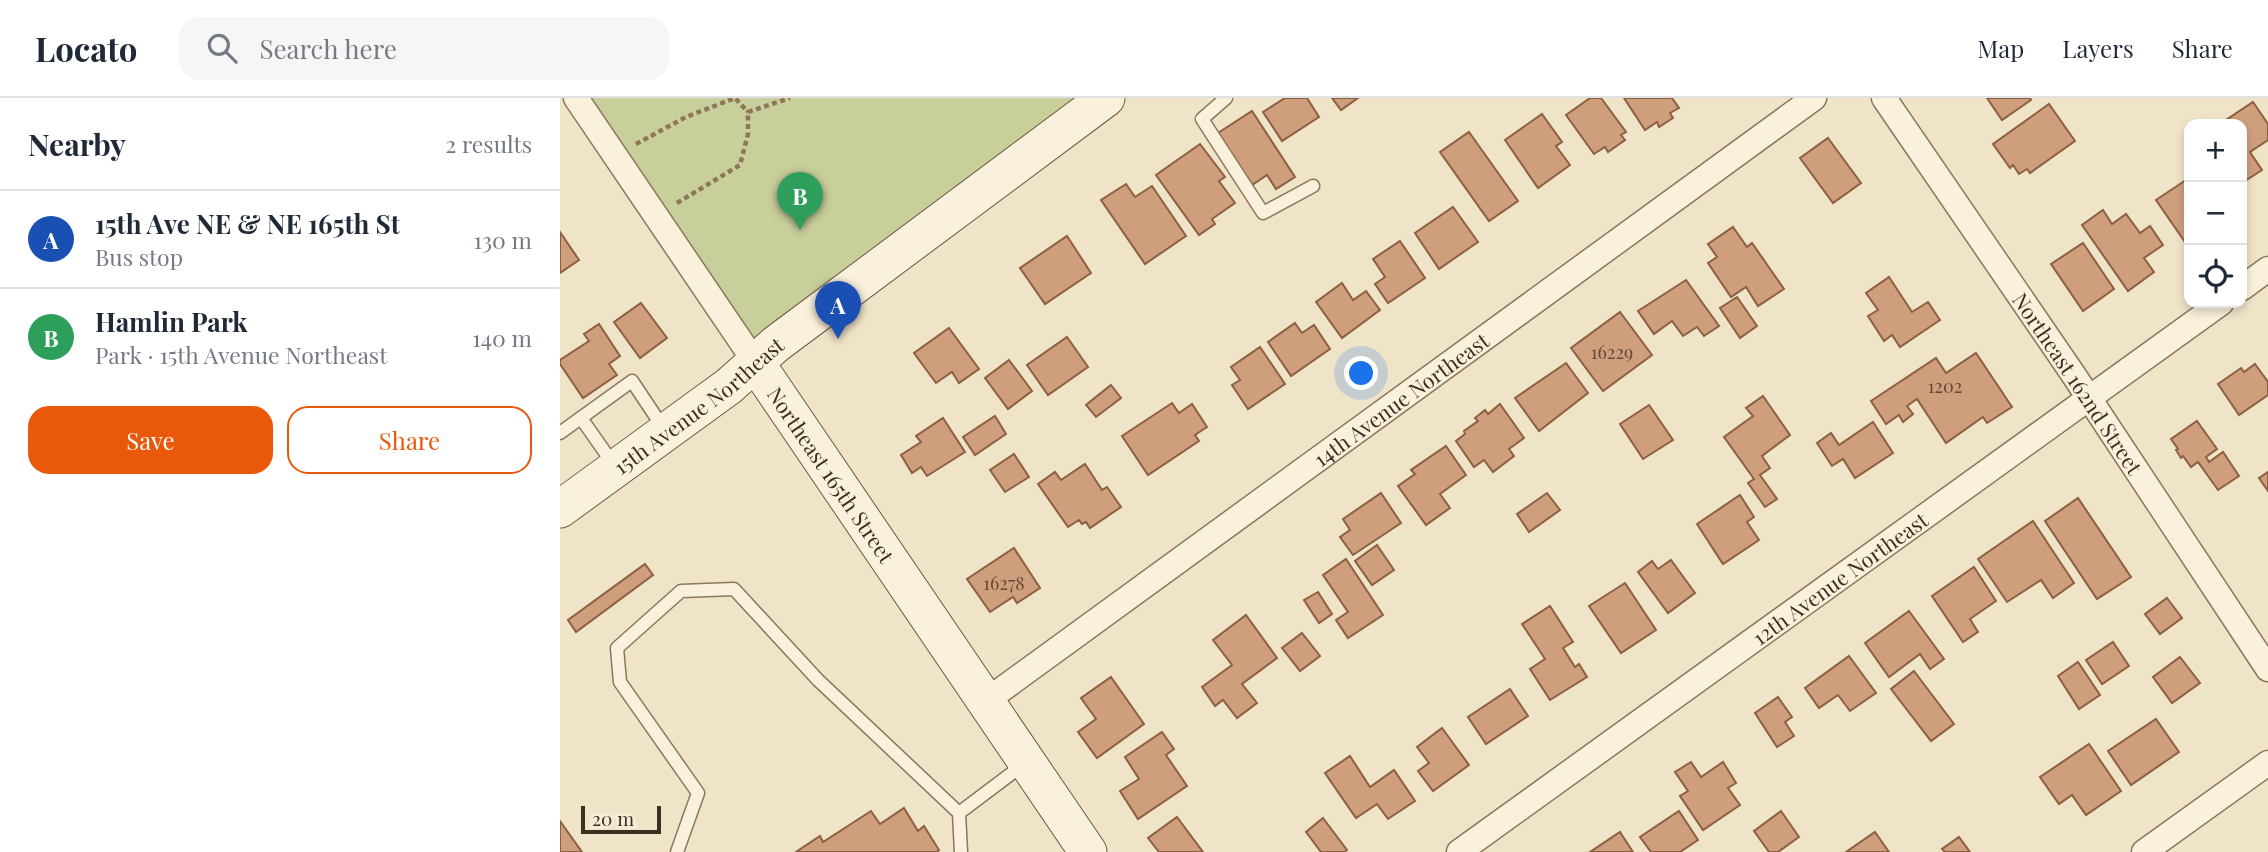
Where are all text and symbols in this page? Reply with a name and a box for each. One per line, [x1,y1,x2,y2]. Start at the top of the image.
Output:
search box [179,17,669,80]
text: Locato [35,26,137,70]
icon: search [203,29,241,67]
text: Search here [259,31,397,66]
text: Map [1978,32,2024,64]
text: Layers [2062,32,2134,64]
text: Share [2172,32,2233,64]
map controls [2184,119,2247,308]
button: + [2184,119,2247,182]
text: Nearby [28,124,126,164]
text: 2 results [445,128,532,159]
pin: B [777,172,823,230]
button: − [2184,182,2247,245]
text: 15th Ave NE & NE 165th St [95,206,400,241]
text: A [43,224,59,255]
text: 130 m [474,224,532,255]
text: Bus stop [95,241,183,272]
button: locate [2184,245,2247,308]
pin: A [815,281,861,339]
street label: Northeast 162nd Street [2007,287,2150,480]
text: Hamlin Park [95,304,247,339]
text: B [43,322,59,353]
text: 140 m [472,322,532,353]
street label: 14th Avenue Northeast [1308,326,1494,472]
street label: 15th Avenue Northeast [607,329,789,480]
text: Park · 15th Avenue Northeast [95,339,387,370]
house number: 16229 [1591,340,1633,364]
your location [1344,356,1378,390]
house number: 1202 [1928,374,1962,398]
street label: Northeast 165th Street [762,381,901,568]
button: Save [28,406,273,474]
button: Share [287,406,532,474]
street label: 12th Avenue Northeast [1746,505,1933,651]
house number: 16278 [983,571,1025,595]
scale bar [581,803,662,835]
text: 20 m [592,805,634,831]

